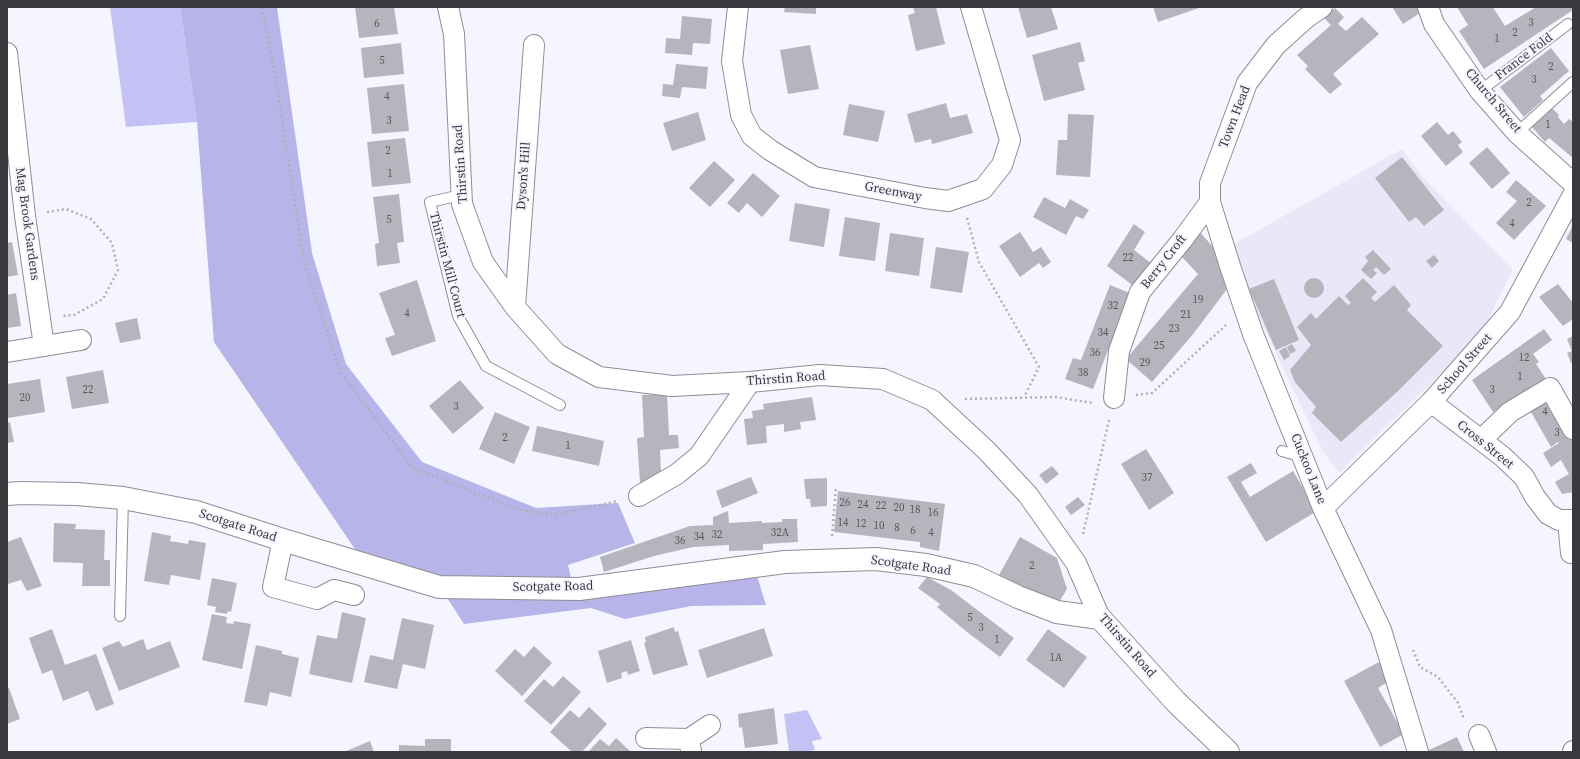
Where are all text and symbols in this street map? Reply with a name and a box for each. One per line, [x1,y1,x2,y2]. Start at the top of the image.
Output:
house number: 3 [1528,16,1534,30]
house number: 6 [374,17,380,31]
house number: 2 [1512,26,1518,40]
street label: France Fold [1492,30,1556,84]
house number: 1 [1494,32,1500,46]
house number: 5 [379,54,385,68]
house number: 2 [1548,60,1554,74]
street label: Church Street [1461,66,1525,136]
house number: 3 [1531,73,1537,87]
street label: Town Head [1216,84,1254,150]
house number: 4 [384,90,390,104]
house number: 3 [386,114,392,128]
house number: 1 [1545,118,1551,132]
street label: Thirstin Road [450,124,472,204]
street label: Dyson's Hill [514,141,534,211]
house number: 2 [385,144,391,158]
street label: Mag Brook Gardens [11,167,43,281]
house number: 1 [387,167,393,181]
street label: Greenway [863,179,923,205]
house number: 2 [1526,196,1532,210]
street label: Thirstin Mill Court [425,210,469,320]
house number: 5 [386,213,392,227]
house number: 4 [1509,217,1515,231]
street label: Berry Croft [1138,232,1190,292]
house number: 22 [1123,251,1133,265]
house number: 19 [1193,293,1203,307]
house number: 32 [1108,299,1118,313]
house number: 4 [404,307,410,321]
house number: 21 [1181,308,1191,322]
house number: 23 [1169,322,1179,336]
house number: 34 [1098,326,1108,340]
street label: School Street [1434,330,1496,398]
house number: 25 [1154,339,1164,353]
house number: 36 [1090,346,1100,360]
house number: 12 [1519,351,1529,365]
house number: 29 [1140,356,1150,370]
house number: 38 [1078,366,1088,380]
street label: Thirstin Road [746,368,826,390]
house number: 1 [1517,370,1523,384]
house number: 22 [83,383,93,397]
house number: 3 [1489,383,1495,397]
house number: 20 [20,391,30,405]
house number: 3 [453,400,459,414]
house number: 4 [1542,405,1548,419]
street label: Cross Street [1453,417,1517,473]
house number: 3 [1554,426,1560,440]
house number: 2 [502,431,508,445]
street label: Cuckoo Lane [1287,431,1329,507]
house number: 1 [565,439,571,453]
house number: 37 [1142,471,1152,485]
house number: 26 [840,496,850,510]
house number: 24 [858,498,868,512]
house number: 22 [876,499,886,513]
house number: 20 [894,501,904,515]
house number: 18 [910,503,920,517]
street label: Scotgate Road [197,506,279,546]
house number: 16 [928,506,938,520]
house number: 14 [838,516,848,530]
house number: 12 [856,517,866,531]
house number: 10 [874,519,884,533]
house number: 8 [894,521,900,535]
house number: 6 [910,524,916,538]
house number: 32A [771,526,789,540]
house number: 4 [928,526,934,540]
house number: 32 [712,528,722,542]
house number: 34 [694,530,704,544]
house number: 36 [675,534,685,548]
street label: Scotgate Road [870,553,952,579]
house number: 2 [1029,559,1035,573]
street label: Scotgate Road [513,578,593,596]
house number: 5 [967,611,973,625]
street label: Thirstin Road [1095,611,1159,681]
house number: 3 [978,621,984,635]
house number: 1 [994,633,1000,647]
house number: 1A [1050,651,1062,665]

